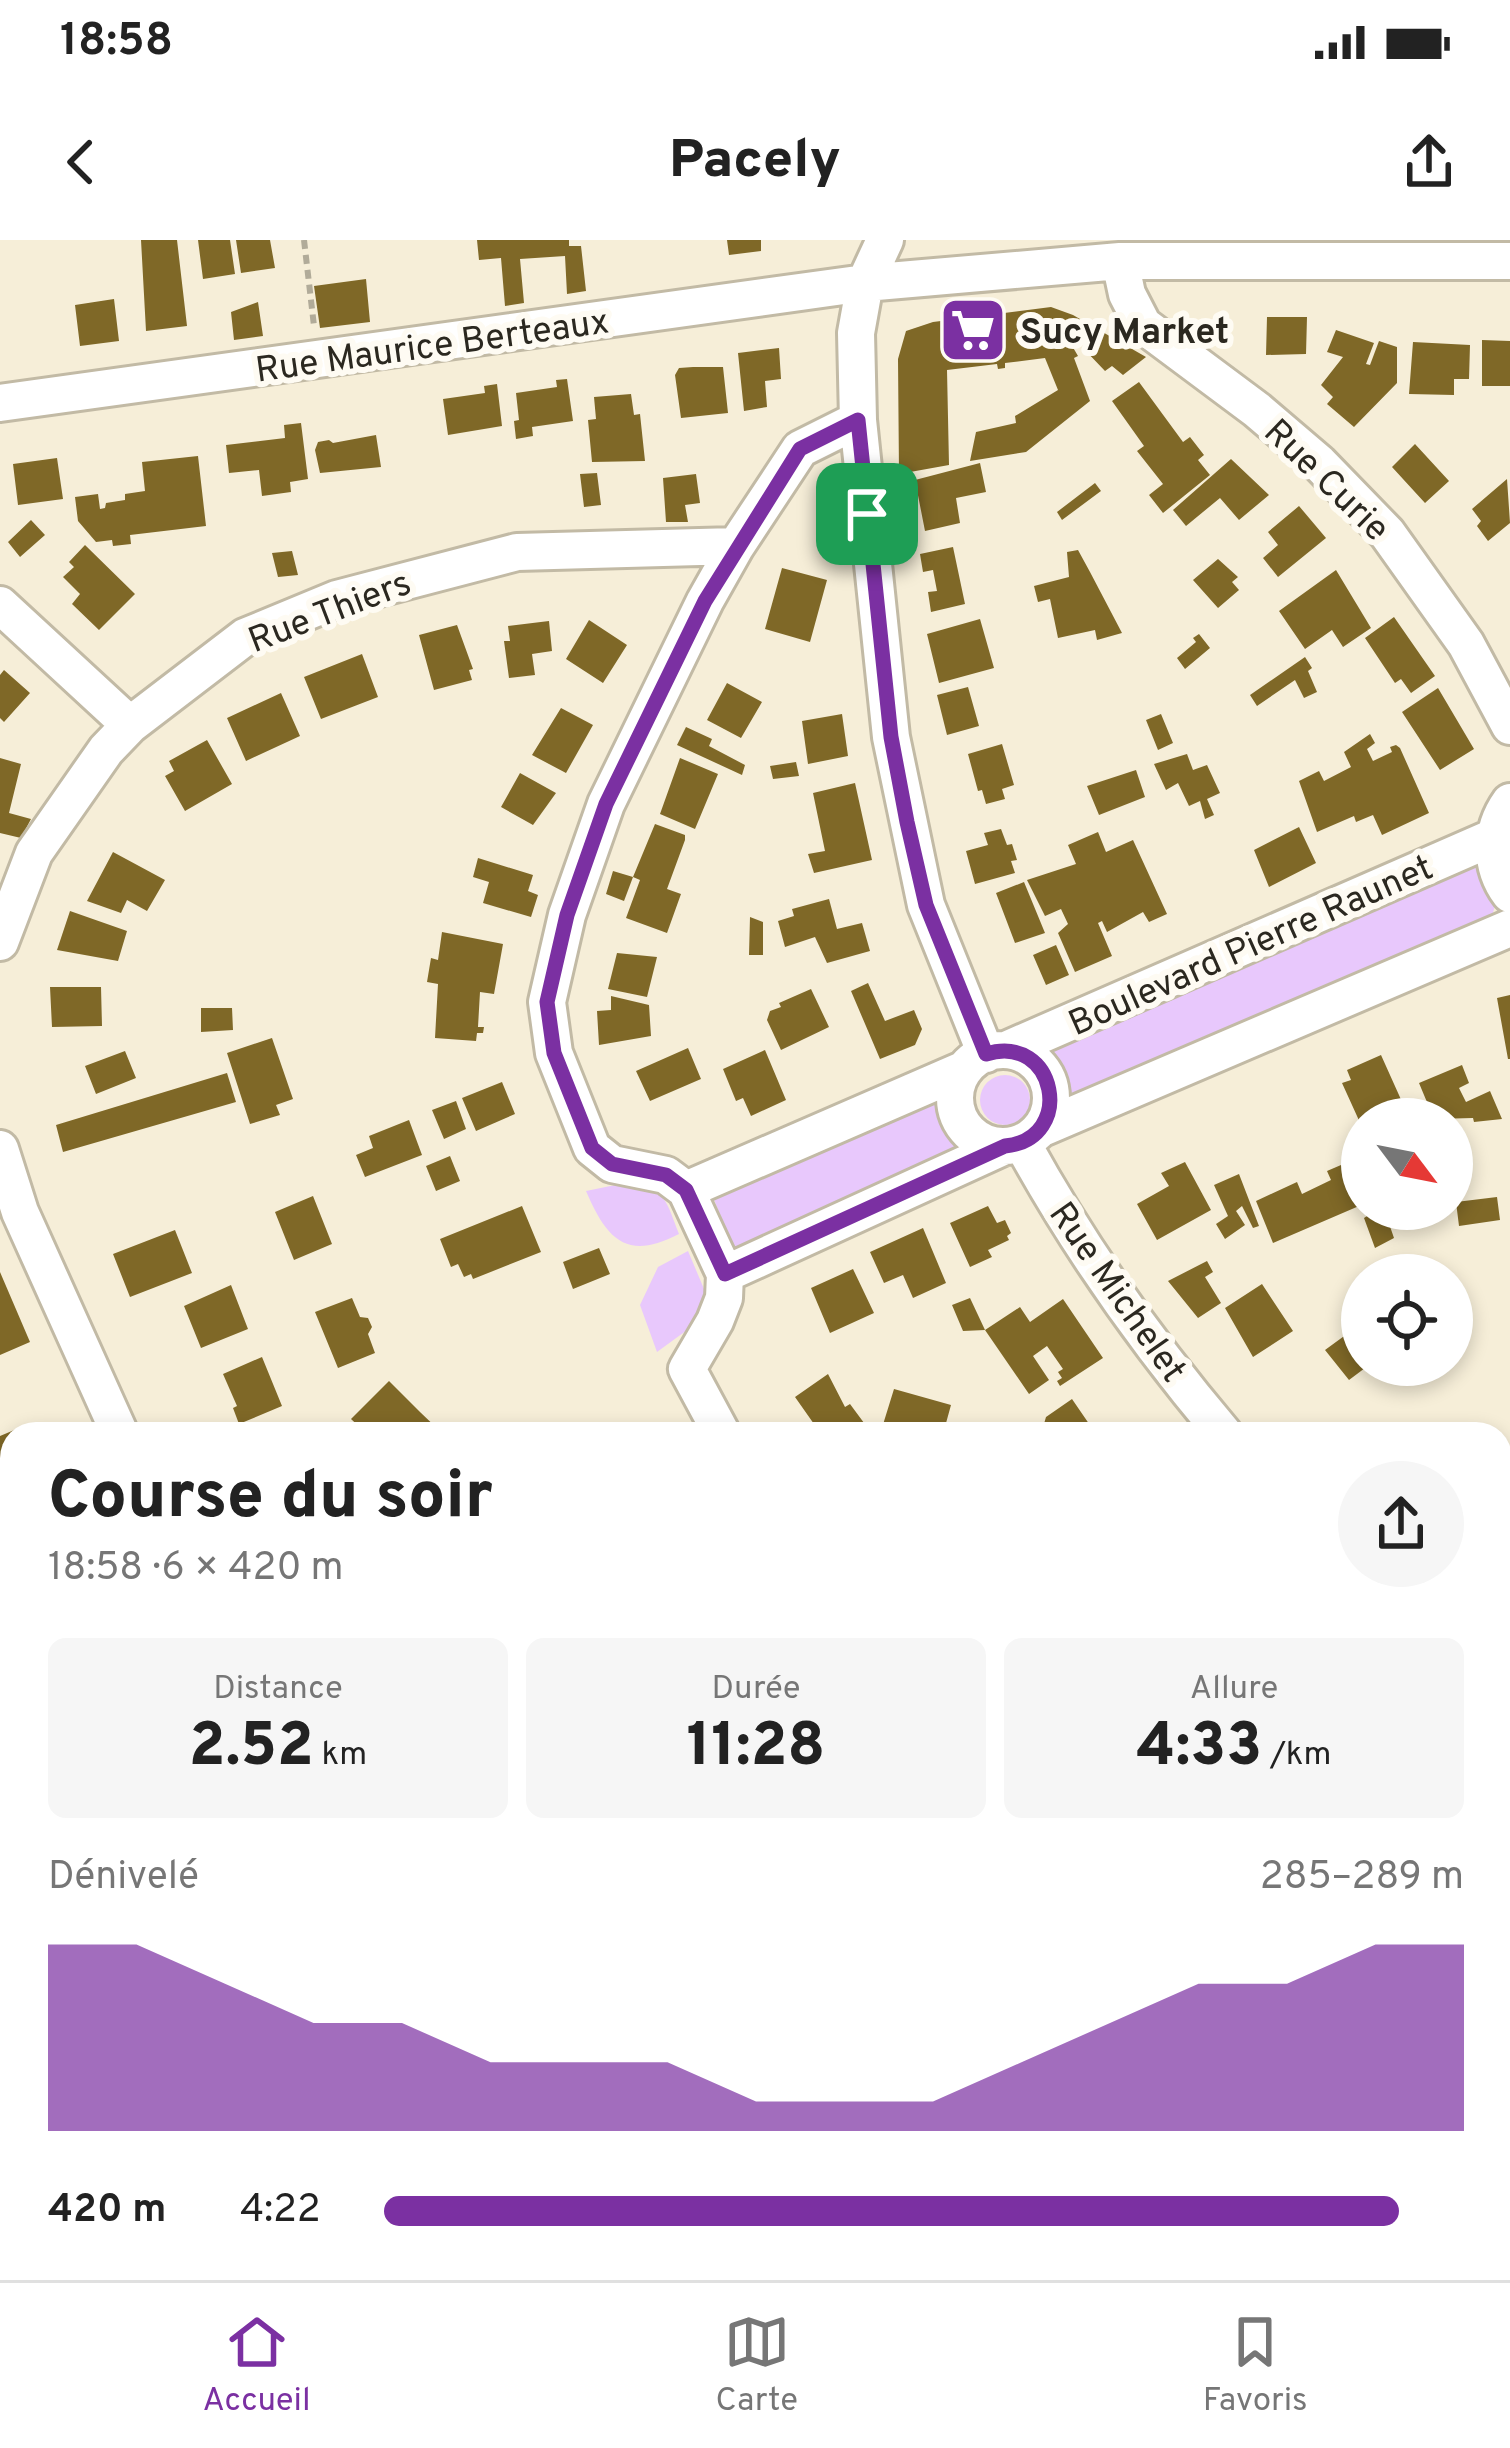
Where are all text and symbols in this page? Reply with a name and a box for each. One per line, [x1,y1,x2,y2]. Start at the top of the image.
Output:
text: 18:58 [60,14,173,71]
text: Pacely [669,128,841,197]
icon: back [48,129,114,195]
icon: share [1396,129,1462,195]
supermarket icon: Sucy Market [938,295,1008,365]
street label: Rue Maurice Berteaux [253,300,612,396]
place label: Sucy Market [1020,311,1229,357]
street label: Rue Curie [1253,411,1398,553]
pin [816,463,918,565]
icon: arrive [834,481,900,547]
street label: Rue Thiers [243,562,418,666]
street label: Boulevard Pierre Raunet [1062,847,1441,1049]
north arrow [1341,1098,1473,1230]
map controls [1341,1098,1473,1386]
street label: Rue Michelet [1037,1194,1195,1392]
button: locate [1341,1254,1473,1386]
text: Course du soir [48,1458,493,1541]
button: share [1338,1461,1464,1587]
text: 18:58 · 6 × 420 m [48,1545,344,1594]
text: Distance [213,1669,343,1711]
text: Durée [712,1669,800,1711]
text: Allure [1190,1669,1278,1711]
text: 2.52 [189,1711,314,1787]
text: 11:28 [687,1711,825,1787]
text: 4:33 [1136,1711,1262,1787]
text: km [314,1735,367,1777]
text: /km [1262,1735,1332,1777]
text: Dénivelé [48,1854,199,1903]
text: 285–289 m [1260,1854,1464,1903]
text: 420 m [48,2187,166,2236]
text: 4:22 [240,2187,321,2236]
tab: Accueil [202,2309,311,2423]
tab: Carte [716,2309,798,2423]
tab: Favoris [1203,2309,1308,2423]

